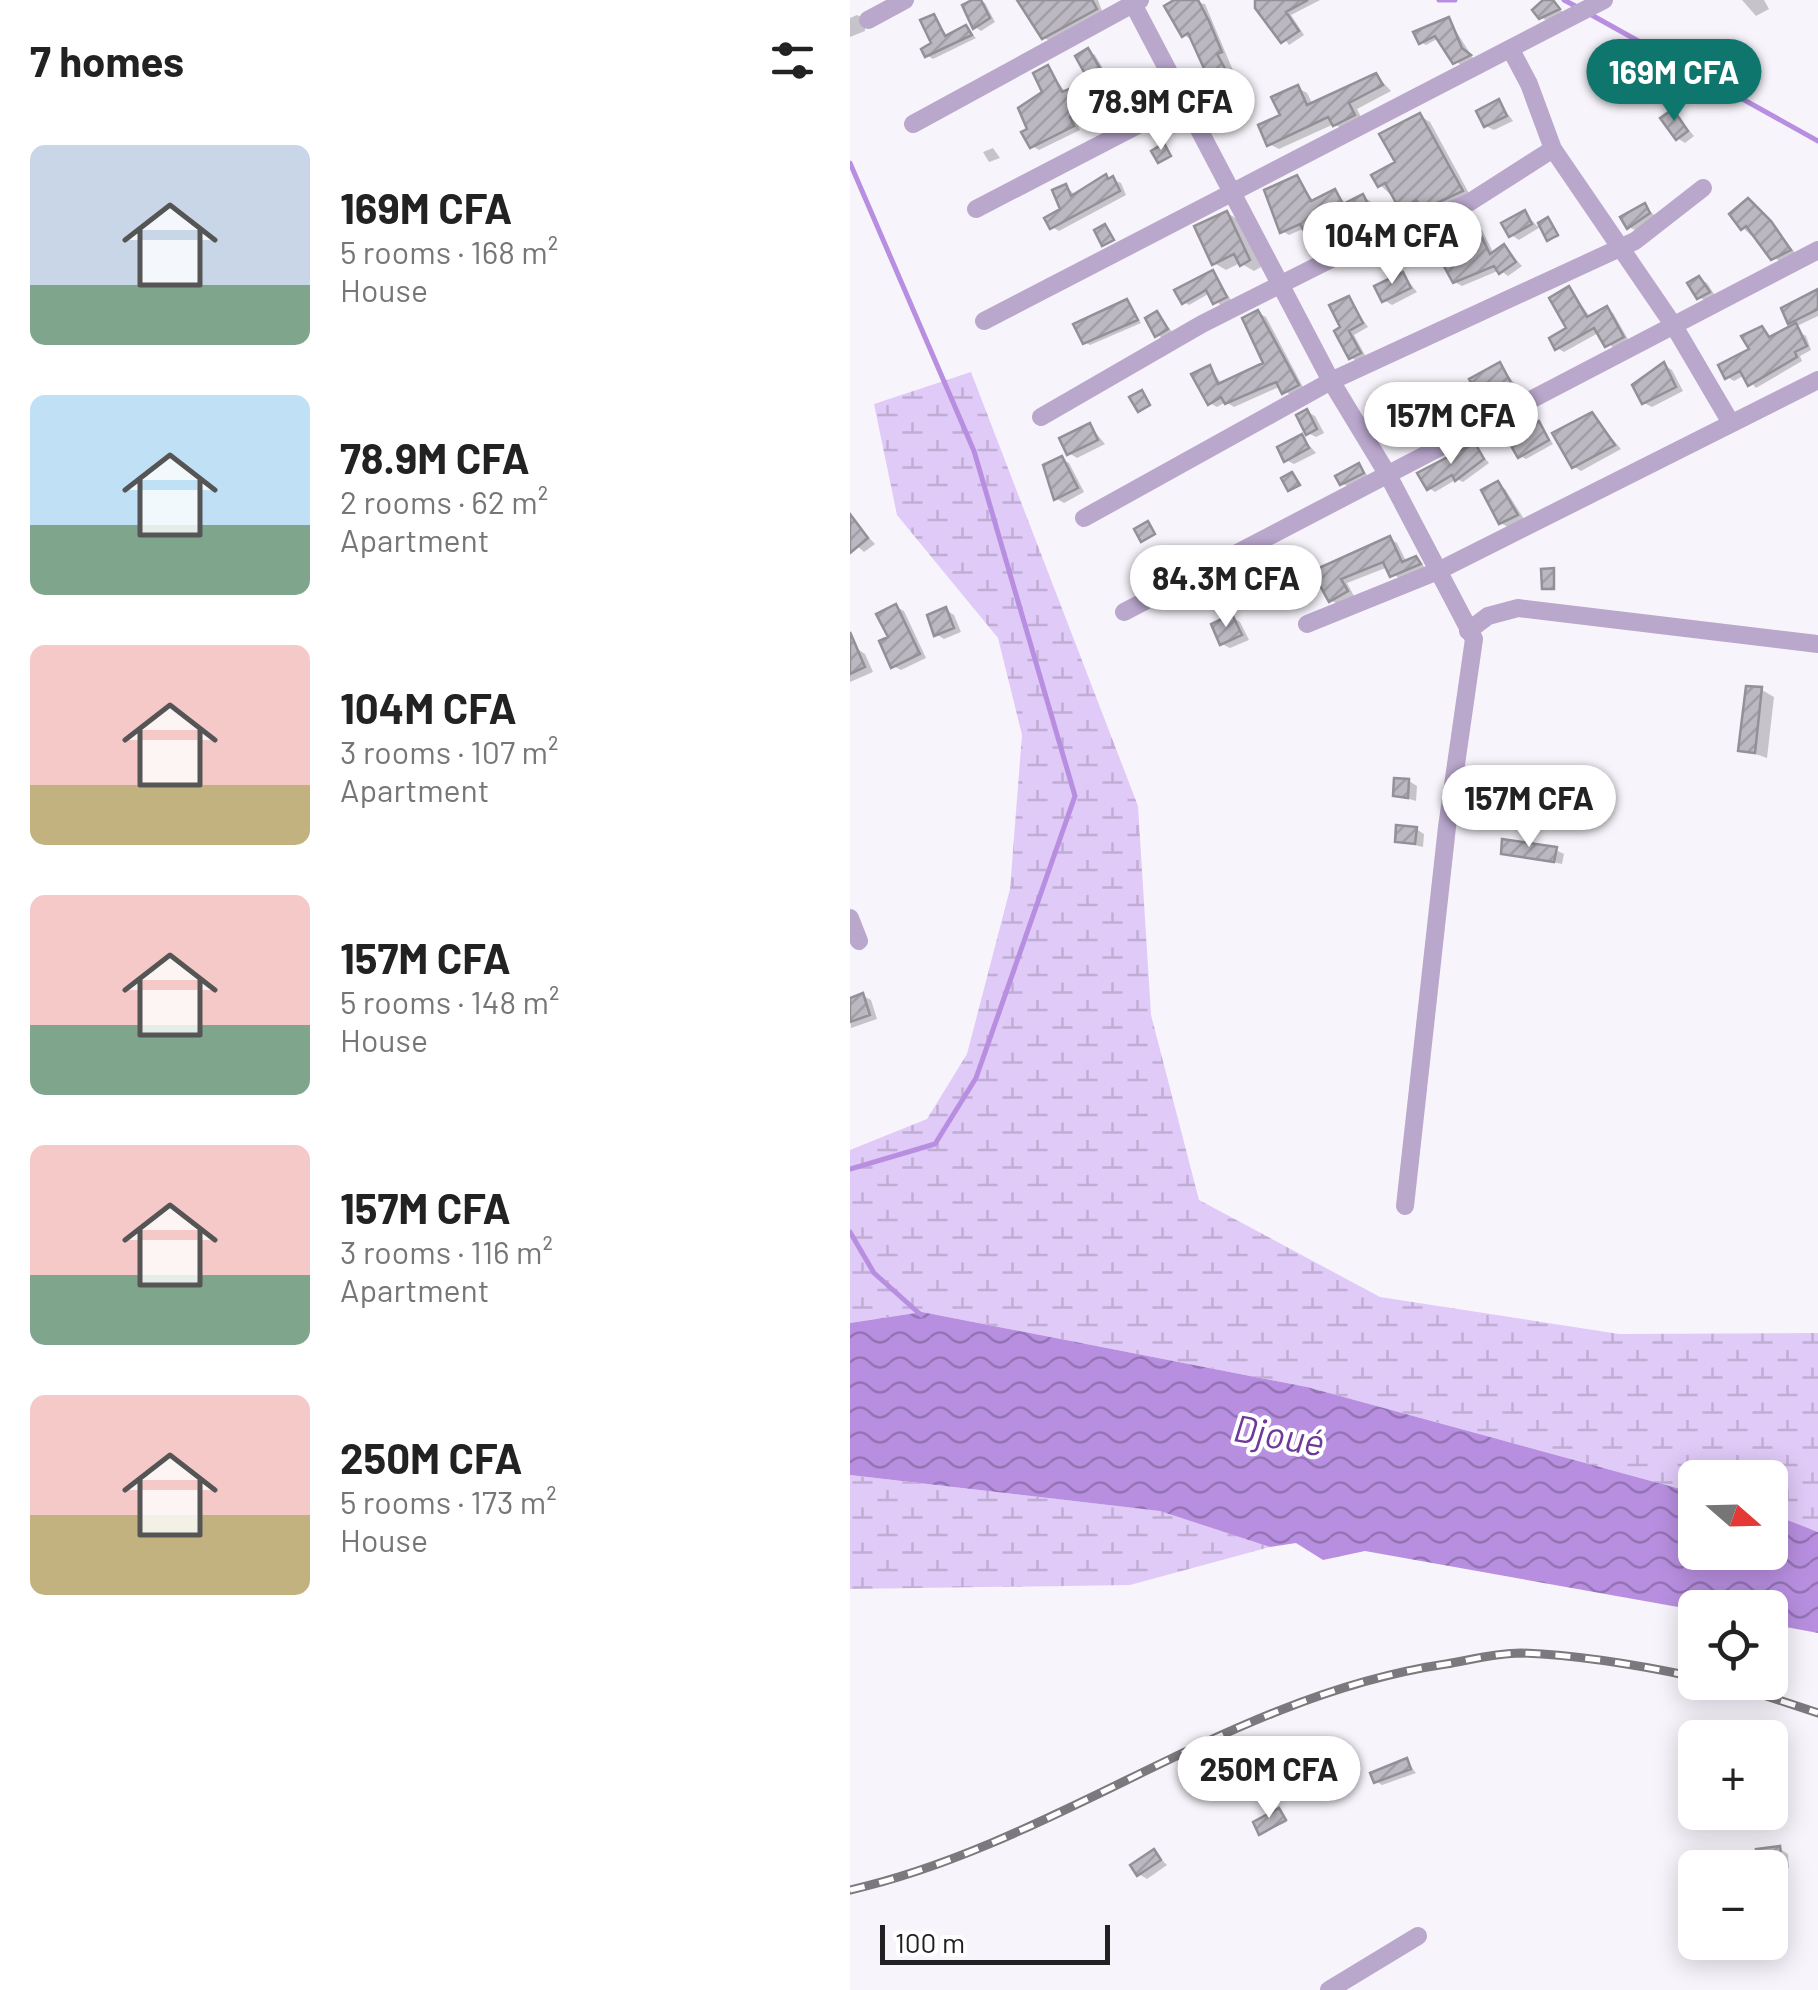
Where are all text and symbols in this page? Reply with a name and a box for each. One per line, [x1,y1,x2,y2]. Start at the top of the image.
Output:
icon: filters [765,33,820,88]
text: 7 homes [30,35,184,85]
pin: 169M CFA [1571,39,1777,124]
text: 169M CFA [1608,52,1740,90]
pin: 78.9M CFA [1047,68,1275,153]
text: 78.9M CFA [1089,81,1233,119]
text: 169M CFA [340,182,512,232]
icon: home [110,185,230,305]
pin: 104M CFA [1289,202,1495,287]
text: 104M CFA [1325,215,1459,253]
text: 5 rooms · 168 m² [340,232,558,270]
text: House [340,270,428,308]
pin: 157M CFA [1348,382,1554,467]
text: 157M CFA [1386,395,1516,433]
text: 78.9M CFA [340,432,530,482]
icon: home [110,435,230,555]
text: 2 rooms · 62 m² [340,482,548,520]
text: Apartment [340,520,489,558]
pin: 84.3M CFA [1112,545,1340,630]
text: 84.3M CFA [1152,558,1300,596]
text: 104M CFA [340,682,517,732]
icon: home [110,685,230,805]
text: 3 rooms · 107 m² [340,732,558,770]
pin: 157M CFA [1426,765,1632,850]
text: Apartment [340,770,489,808]
text: 157M CFA [1464,778,1594,816]
text: 157M CFA [340,932,511,982]
icon: home [110,935,230,1055]
text: 5 rooms · 148 m² [340,982,559,1020]
text: House [340,1020,428,1058]
text: 157M CFA [340,1182,511,1232]
icon: home [110,1185,230,1305]
text: 3 rooms · 116 m² [340,1232,553,1270]
text: Apartment [340,1270,489,1308]
water label: Djoué [1230,1403,1328,1465]
text: 250M CFA [340,1432,523,1482]
icon: home [110,1435,230,1555]
north arrow [1678,1460,1788,1570]
map controls [1678,1460,1788,1960]
text: 5 rooms · 173 m² [340,1482,557,1520]
text: House [340,1520,428,1558]
button: locate [1678,1590,1788,1700]
button: + [1678,1720,1788,1830]
pin: 250M CFA [1166,1736,1372,1821]
text: 250M CFA [1199,1749,1339,1787]
button: − [1678,1850,1788,1960]
scale bar [880,1920,1110,1964]
text: 100 m [895,1925,965,1959]

